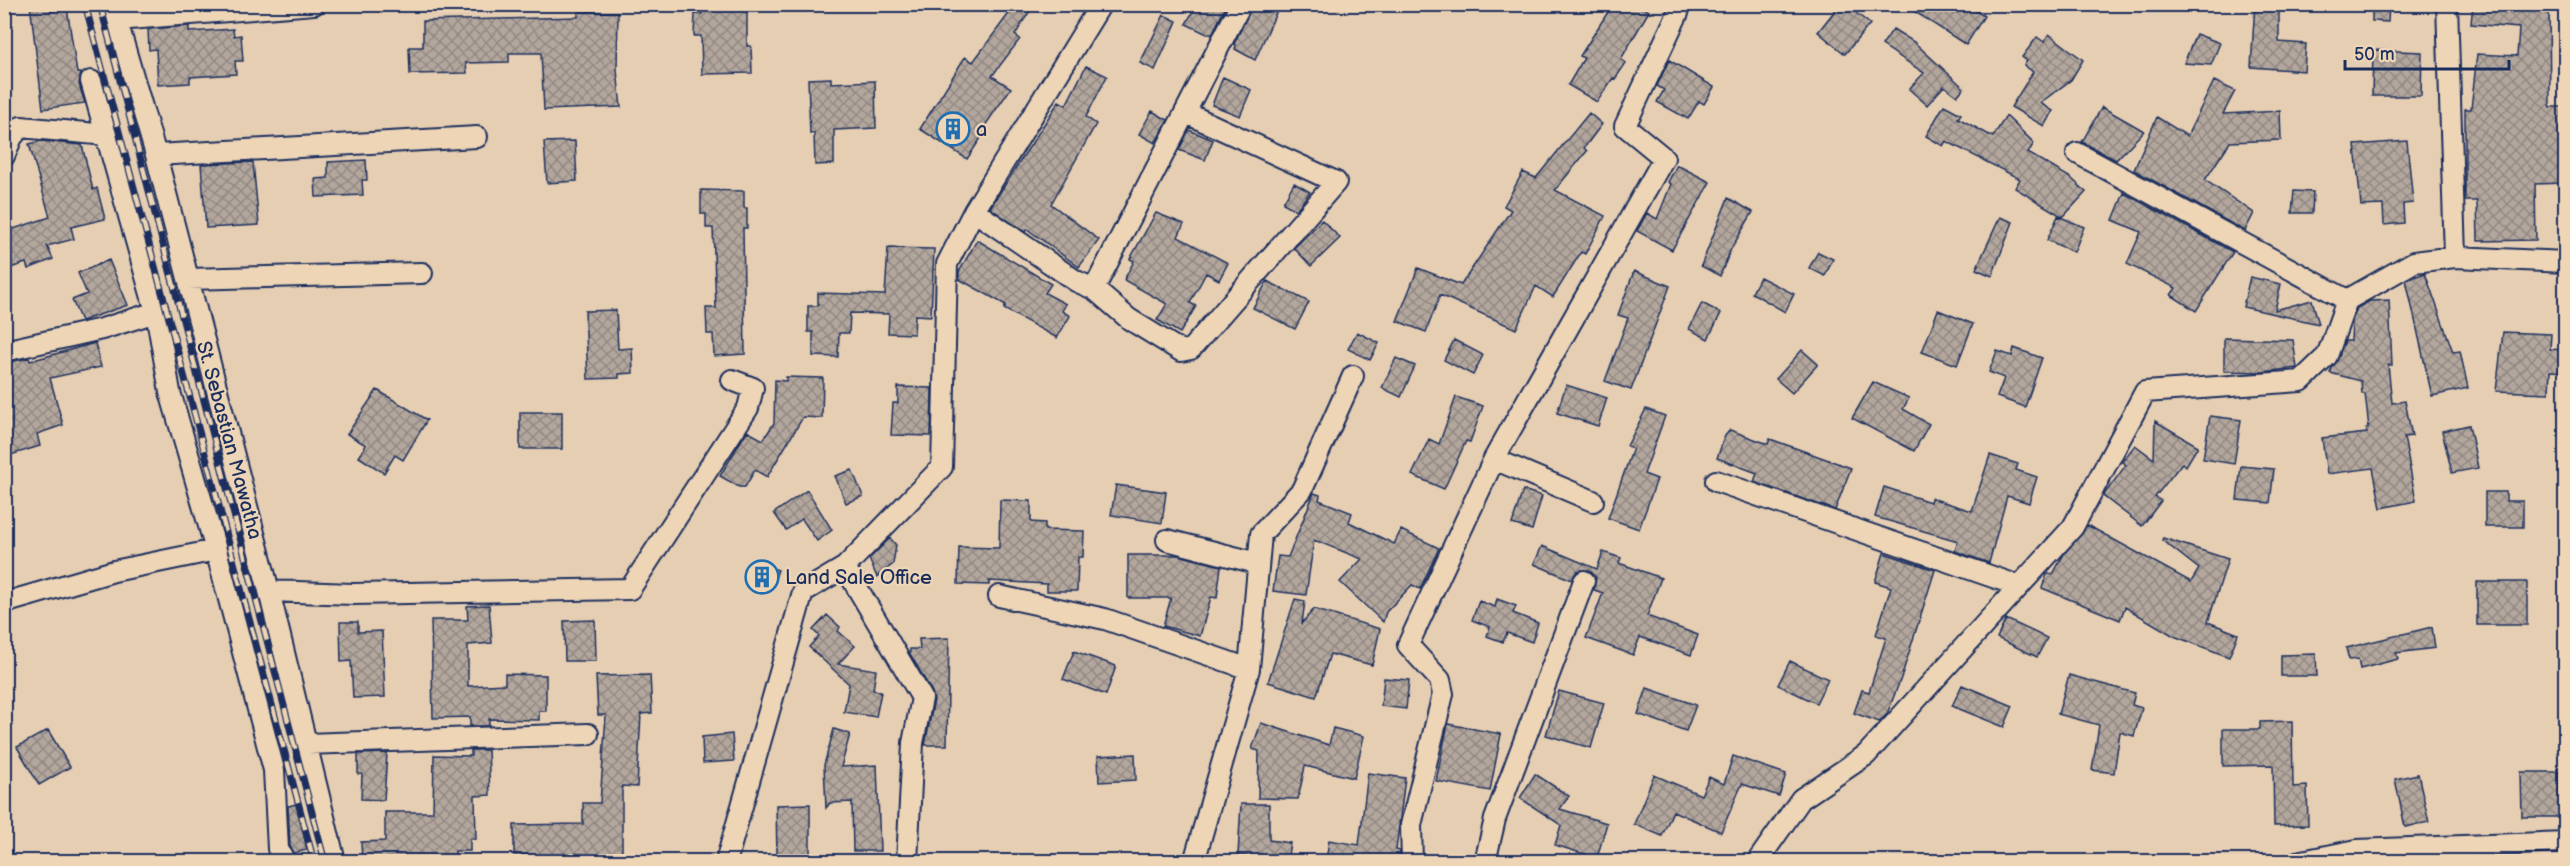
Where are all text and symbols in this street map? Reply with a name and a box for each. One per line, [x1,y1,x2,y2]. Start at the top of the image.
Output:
scale bar [2345,33,2508,71]
text: 50 m [2354,44,2395,65]
building icon: a [935,111,971,147]
place label: a [976,118,987,142]
street label: St. Sebastian Mawatha [191,339,267,542]
building icon: Land Sale Office [744,559,780,595]
place label: Land Sale Office [785,566,932,590]

